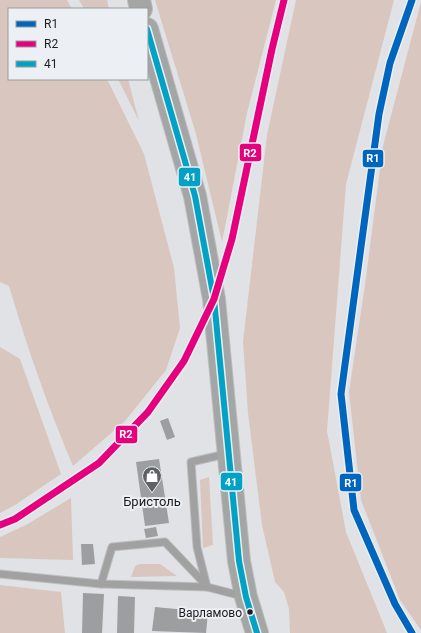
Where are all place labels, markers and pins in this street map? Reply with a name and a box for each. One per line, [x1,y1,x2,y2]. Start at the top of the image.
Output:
shop icon: Бристоль [141,465,163,493]
place label: Бристоль [123,494,181,509]
place label: Варламово [178,606,242,620]
marker: Варламово [245,607,255,617]

